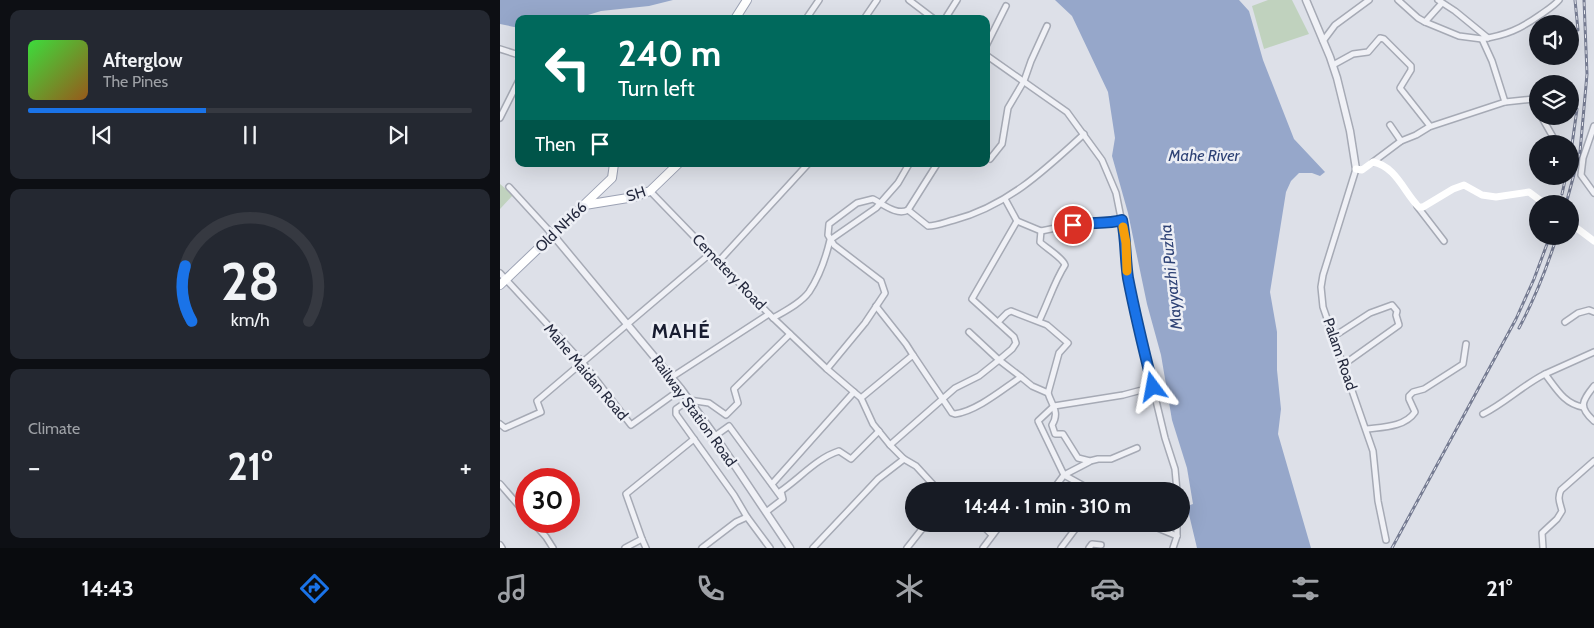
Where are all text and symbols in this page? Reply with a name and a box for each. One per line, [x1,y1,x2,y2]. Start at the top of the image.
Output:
map controls [1529,15,1579,245]
button: sound [1529,15,1579,65]
text: 240 m [618,32,721,75]
icon: left [535,35,600,100]
text: Afterglow [103,49,183,72]
text: The Pines [103,72,168,91]
text: Turn left [618,75,695,102]
button: layers [1529,75,1579,125]
icon: previous [88,121,116,149]
icon: pause [236,121,264,149]
icon: next [384,121,412,149]
icon: arrive [586,130,614,158]
text: Then [535,133,576,156]
button: + [1529,135,1579,185]
water label: Mahe River [1168,146,1240,165]
street label: SH [624,182,648,206]
button: − [1529,195,1579,245]
street label: Old NH66 [531,198,591,256]
pin [1052,204,1094,246]
icon: arrive [1059,211,1087,239]
water label: Mayyazhi Puzha [1156,224,1186,331]
street label: Cemetery Road [688,230,770,314]
text: 28 [221,250,279,313]
text: km/h [230,309,270,330]
street label: Palam Road [1319,315,1361,393]
district label: MAHÉ [651,319,711,343]
street label: Mahe Maidan Road [540,320,632,424]
street label: Railway Station Road [648,352,740,470]
position arrow [1126,360,1178,412]
text: Climate [28,419,80,438]
text: 21° [227,443,273,490]
text: − [28,450,40,484]
text: + [460,450,472,484]
speed limit sign: 30 [515,468,580,533]
text: 14:44 · 1 min · 310 m [964,495,1131,518]
icon: directions [297,571,332,606]
icon: music [495,571,530,606]
icon: phone [693,571,728,606]
icon: climate [892,571,927,606]
icon: car [1090,571,1125,606]
icon: filters [1288,571,1323,606]
text: 14:43 [82,575,134,602]
text: 21° [1486,575,1512,602]

